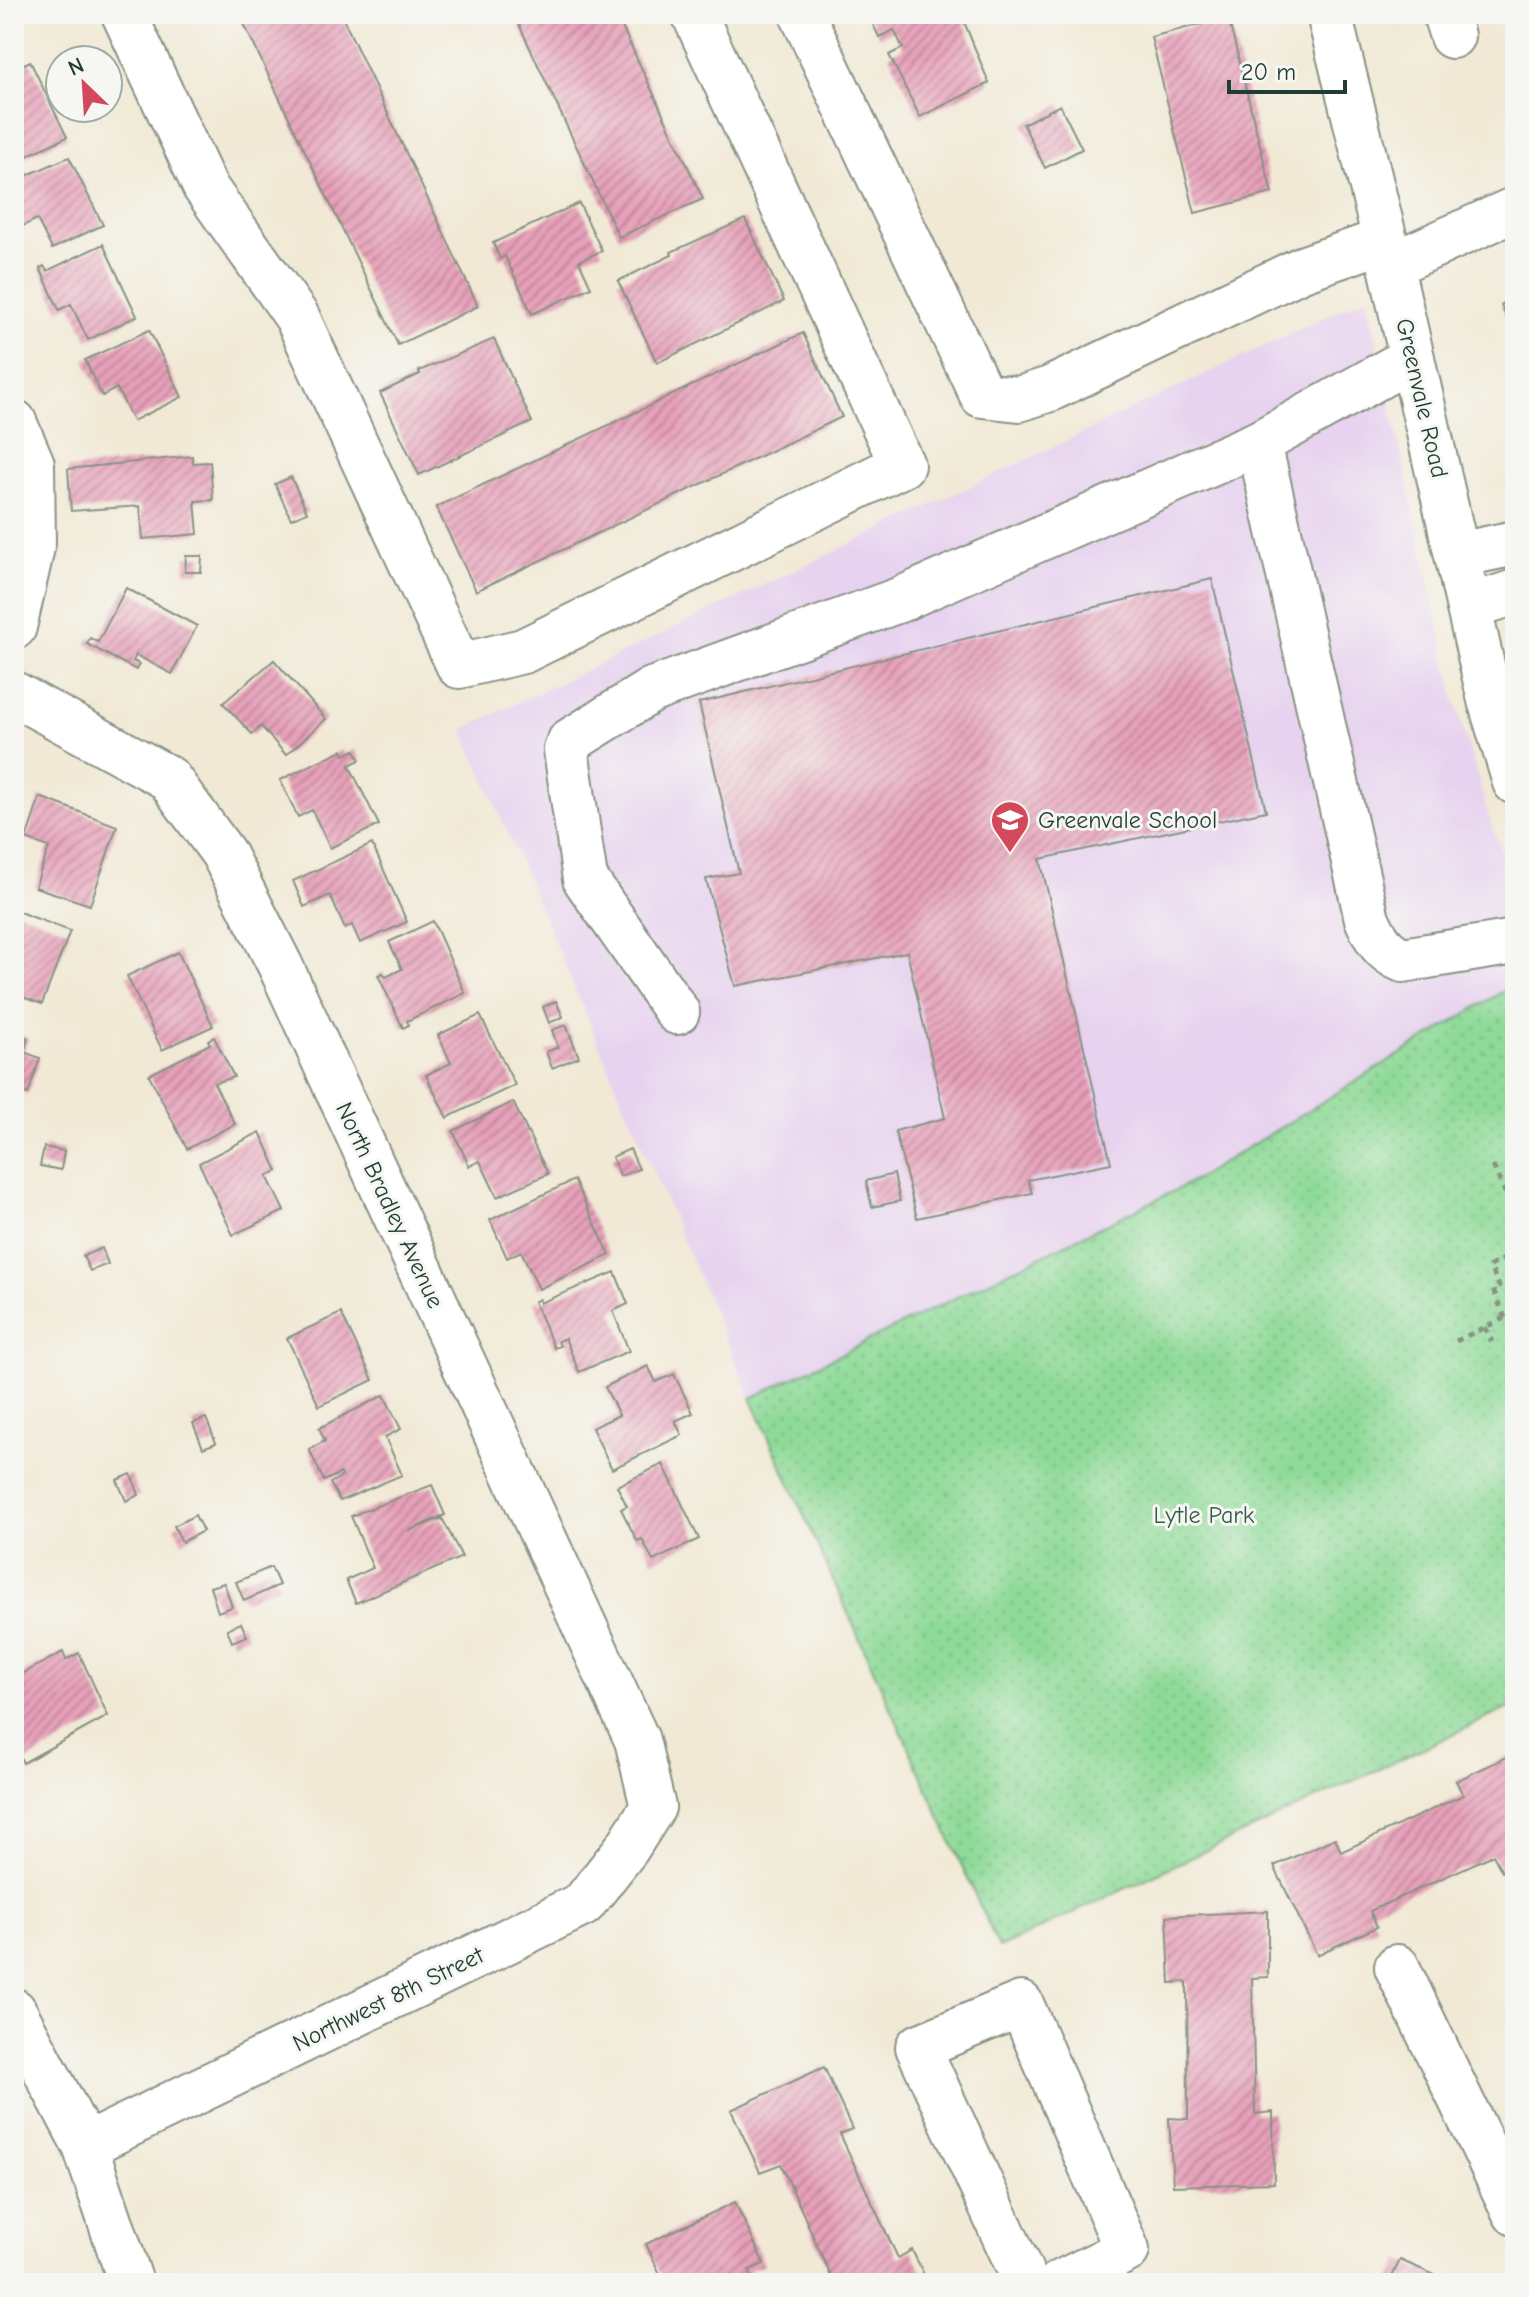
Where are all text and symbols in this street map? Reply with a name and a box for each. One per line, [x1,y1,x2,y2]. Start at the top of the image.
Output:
north arrow [44,44,124,124]
scale bar [1229,44,1345,94]
text: N [64,52,88,82]
text: 20 m [1241,58,1296,86]
street label: Greenvale Road [1390,316,1454,480]
school or university icon: Greenvale School [989,799,1031,854]
place label: Greenvale School [1038,806,1217,834]
street label: North Bradley Avenue [330,1098,450,1312]
park label: Lytle Park [1154,1501,1255,1529]
street label: Northwest 8th Street [288,1940,489,2057]

